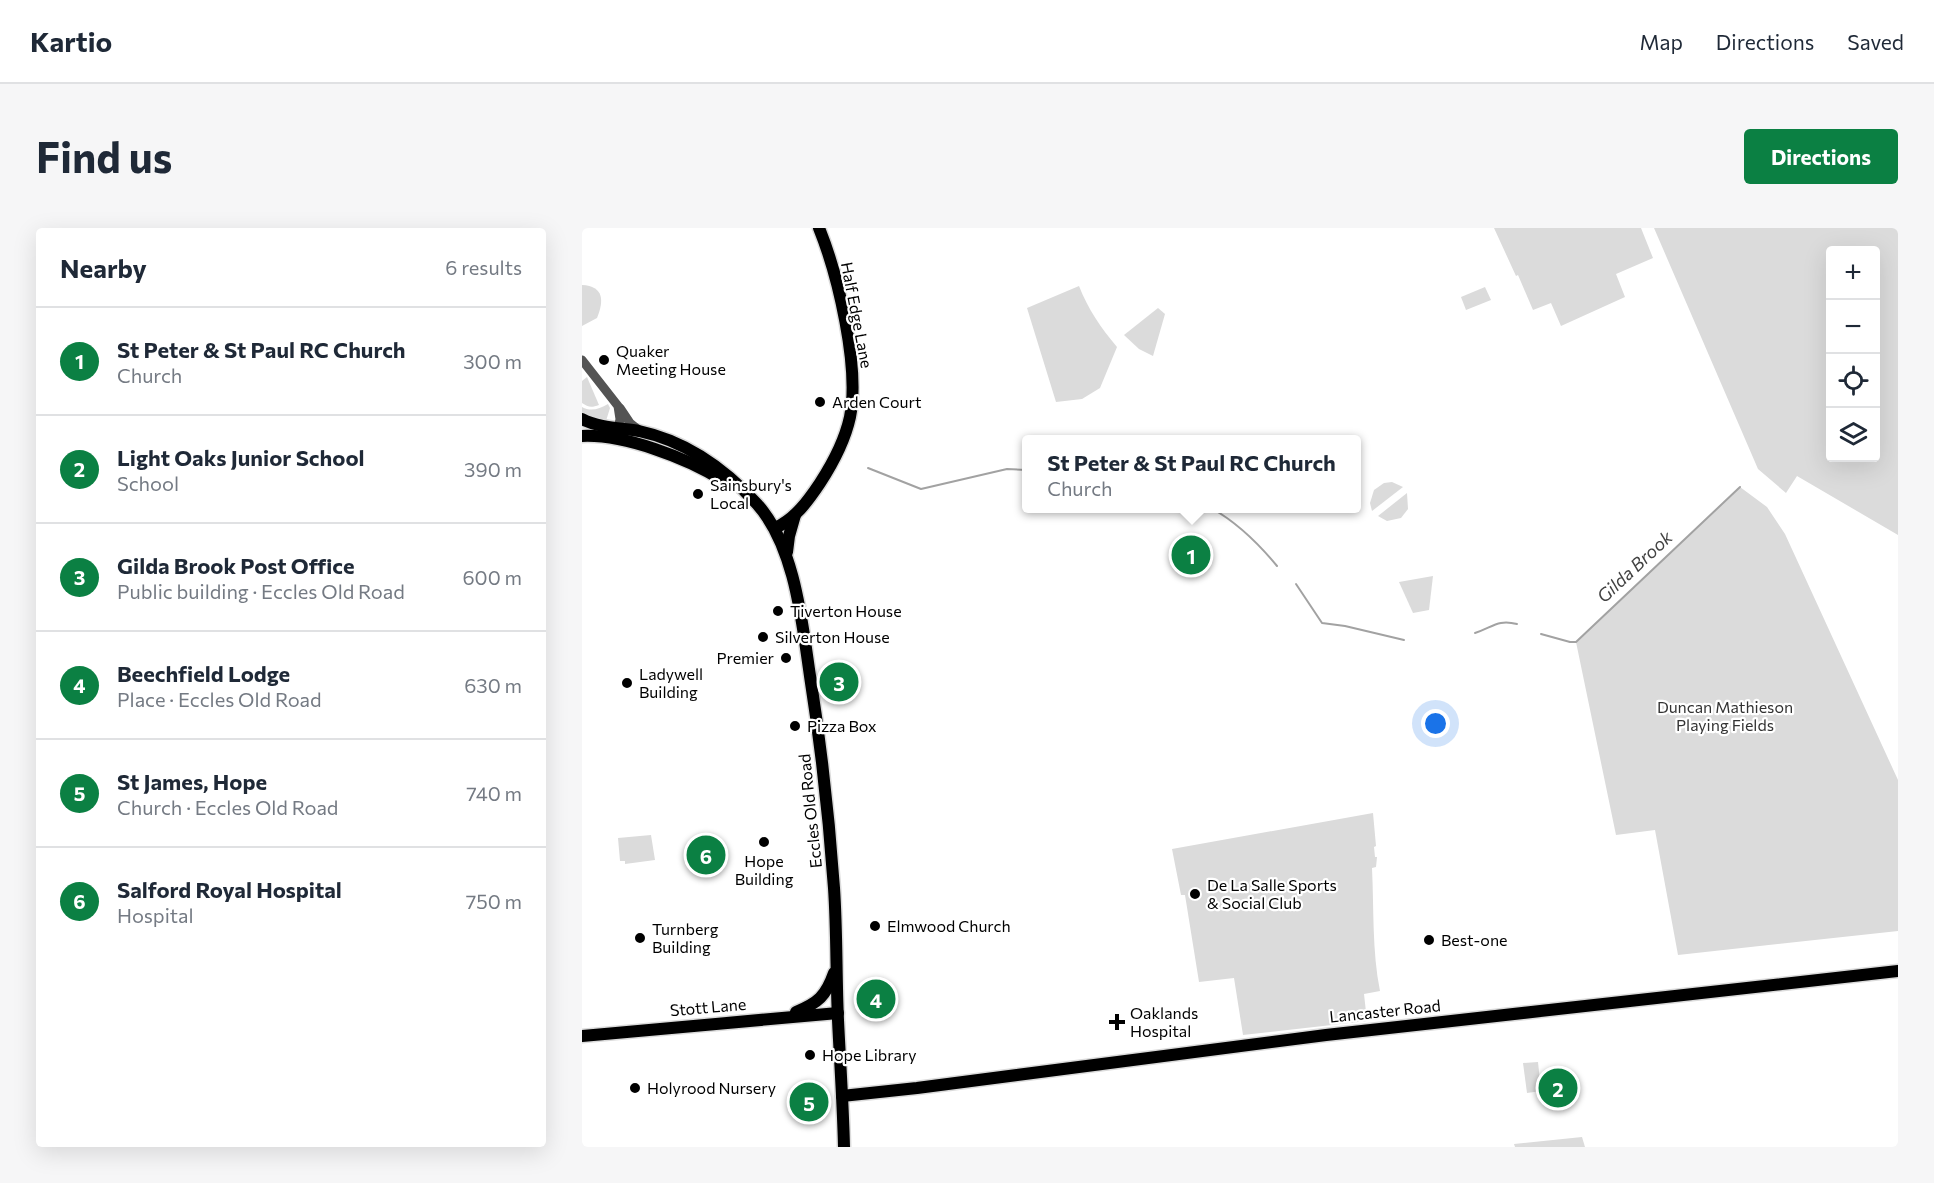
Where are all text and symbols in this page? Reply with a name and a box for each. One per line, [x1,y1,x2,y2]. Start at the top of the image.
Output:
text: Kartio [30,24,112,58]
text: Map [1640,29,1683,54]
text: Directions [1716,29,1814,54]
text: Saved [1847,29,1904,54]
button: Directions [1744,129,1898,184]
text: Find us [36,130,172,182]
map controls [1826,246,1880,462]
button: + [1826,246,1880,300]
text: Nearby [60,252,147,283]
text: 6 results [445,255,522,279]
street label: Half Edge Lane [838,260,877,370]
button: − [1826,300,1880,354]
text: St Peter & St Paul RC Church [117,336,406,363]
place label: Quaker Meeting House [616,341,726,378]
text: 1 [75,349,84,373]
text: 300 m [463,349,522,373]
marker: Quaker Meeting House [597,353,611,367]
button: locate [1826,354,1880,408]
text: Church [117,363,182,387]
place label: Arden Court [832,392,922,411]
marker: Arden Court [813,395,827,409]
button: layers [1826,408,1880,462]
popup [1022,435,1361,513]
text: Light Oaks Junior School [117,444,365,471]
text: St Peter & St Paul RC Church [1047,449,1336,476]
text: 2 [74,457,85,481]
text: 390 m [464,457,522,481]
text: School [117,471,179,495]
place label: Sainsbury's Local [710,475,792,512]
text: Church [1047,476,1113,500]
marker: Sainsbury's Local [691,487,705,501]
water label: Gilda Brook [1592,525,1678,607]
pin: 1 [1172,532,1210,578]
text: Gilda Brook Post Office [117,552,355,579]
text: 3 [74,565,85,589]
text: 600 m [462,565,522,589]
text: Public building · Eccles Old Road [117,579,405,603]
place label: Tiverton House [790,601,902,620]
marker: Tiverton House [771,604,785,618]
place label: Silverton House [775,627,890,646]
marker: Silverton House [756,630,770,644]
place label: Premier [717,648,775,667]
marker: Premier [779,651,793,665]
text: Beechfield Lodge [117,660,290,687]
pin: 3 [820,660,858,704]
place label: Ladywell Building [639,664,703,701]
text: 4 [73,673,86,697]
text: 630 m [464,673,522,697]
marker: Ladywell Building [620,676,634,690]
text: Place · Eccles Old Road [117,687,322,711]
park label: Duncan Mathieson Playing Fields [1657,697,1793,734]
your location [1421,709,1450,738]
place label: Pizza Box [807,716,877,735]
marker: Pizza Box [788,719,802,733]
street label: Eccles Old Road [794,753,825,869]
text: St James, Hope [117,768,267,795]
text: 5 [74,781,85,805]
text: 740 m [466,781,522,805]
text: Church · Eccles Old Road [117,795,338,819]
pin: 6 [686,832,726,878]
marker: Hope Building [757,835,771,849]
place label: Hope Building [735,851,794,888]
place label: De La Salle Sports & Social Club [1207,875,1337,912]
text: Salford Royal Hospital [117,876,342,903]
marker: De La Salle Sports & Social Club [1188,887,1202,901]
text: 6 [73,889,86,913]
text: 750 m [466,889,522,913]
text: Hospital [117,903,194,927]
place label: Elmwood Church [887,916,1011,935]
place label: Turnberg Building [652,919,719,956]
marker: Elmwood Church [868,919,882,933]
place label: Best-one [1441,930,1508,949]
marker: Turnberg Building [633,931,647,945]
marker: Best-one [1422,933,1436,947]
pin: 4 [856,976,896,1022]
street label: Stott Lane [669,994,747,1019]
street label: Lancaster Road [1328,995,1442,1026]
place label: Oaklands Hospital [1130,1003,1198,1040]
marker: Oaklands Hospital [1108,1013,1126,1031]
place label: Hope Library [822,1045,917,1064]
marker: Hope Library [803,1048,817,1062]
pin: 2 [1538,1066,1578,1110]
place label: Holyrood Nursery [647,1078,776,1097]
pin: 5 [790,1080,828,1124]
marker: Holyrood Nursery [628,1081,642,1095]

